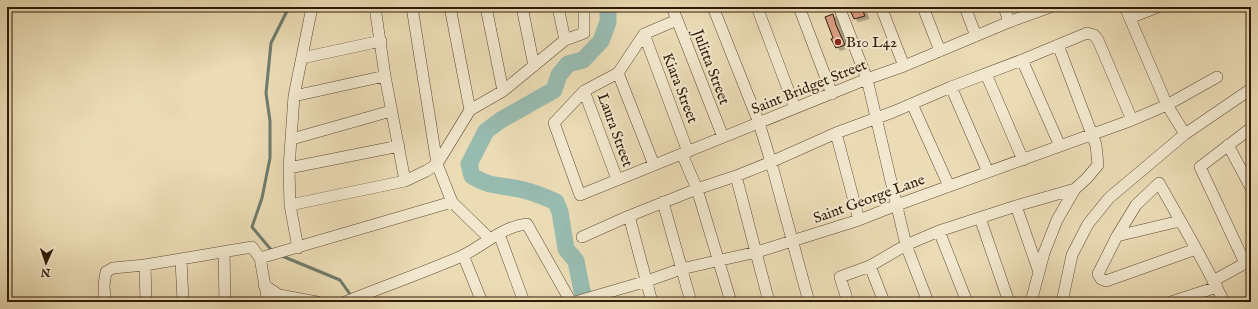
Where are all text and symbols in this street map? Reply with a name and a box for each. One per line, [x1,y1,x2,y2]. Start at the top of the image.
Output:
street label: Julitta Street [687,25,734,107]
place label: B10 L42 [846,33,897,52]
marker: B10 L42 [833,37,843,47]
street label: Kiara Street [658,50,702,126]
street label: Saint Bridget Street [749,55,869,119]
street label: Laura Street [593,90,637,170]
street label: Saint George Lane [811,170,927,228]
north arrow [26,243,66,283]
text: N [40,265,52,279]

